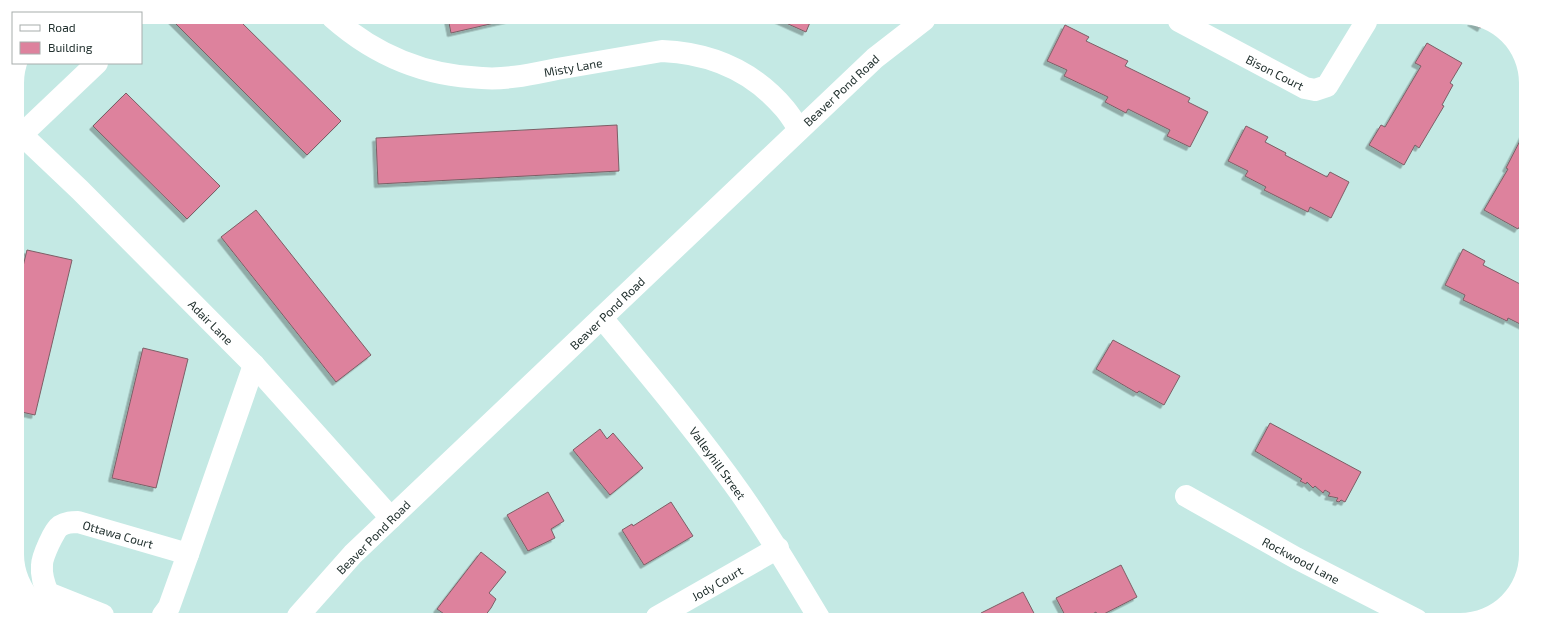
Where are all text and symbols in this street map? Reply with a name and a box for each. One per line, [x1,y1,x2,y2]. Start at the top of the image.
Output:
legend [12,12,142,64]
text: Road [48,20,76,34]
text: Building [48,40,93,54]
street label: Beaver Pond Road [800,51,882,129]
street label: Bison Court [1244,51,1307,93]
street label: Misty Lane [543,55,603,79]
street label: Beaver Pond Road [567,274,647,352]
street label: Adair Lane [186,297,236,347]
street label: Valleyhill Street [687,424,749,502]
street label: Beaver Pond Road [333,497,413,577]
street label: Ottawa Court [81,517,155,551]
street label: Rockwood Lane [1260,534,1342,586]
street label: Jody Court [689,563,745,603]

